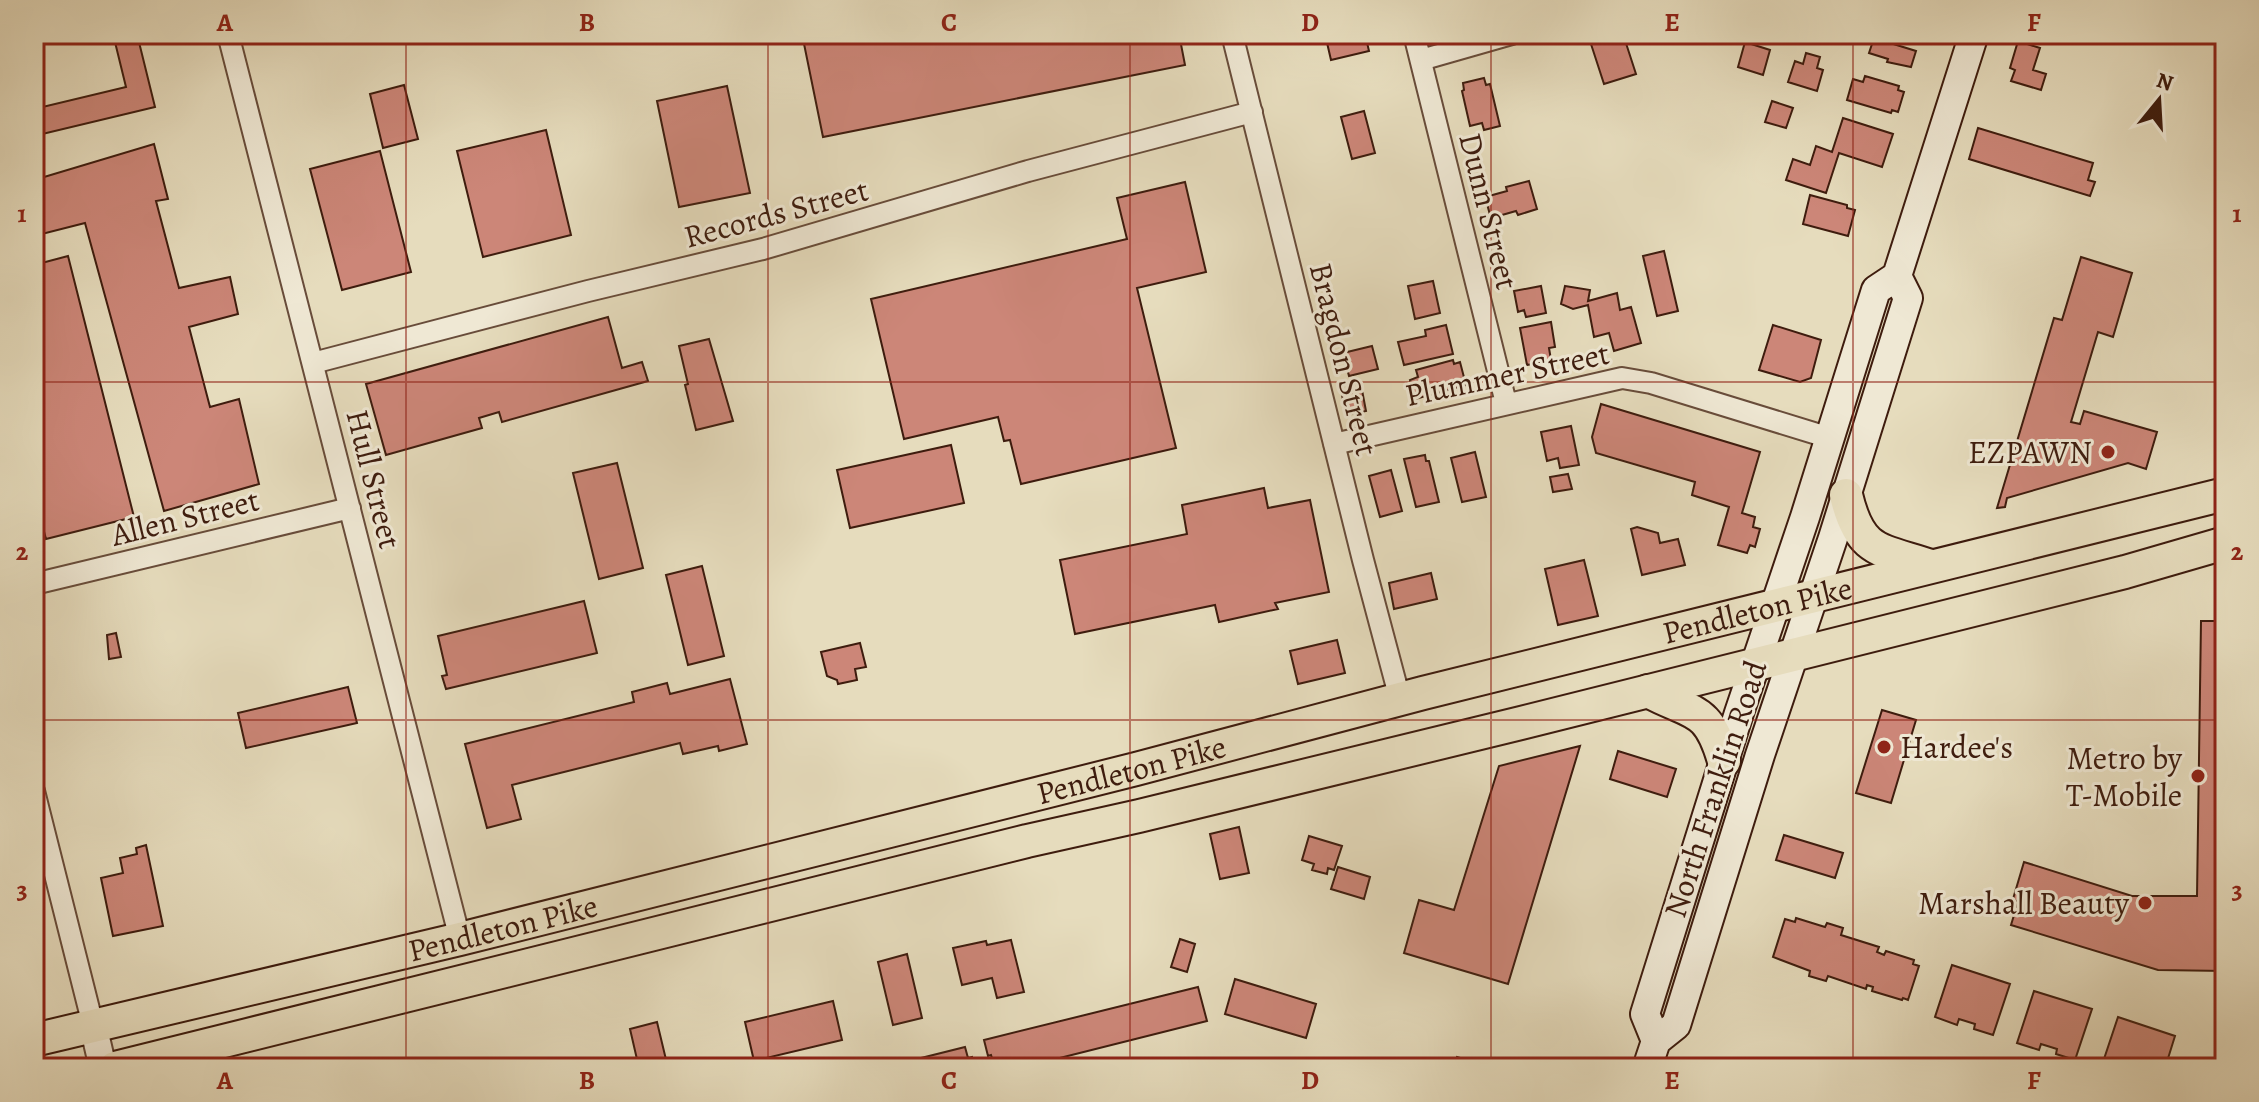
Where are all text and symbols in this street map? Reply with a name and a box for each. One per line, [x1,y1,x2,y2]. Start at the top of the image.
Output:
text: A [216,5,234,40]
text: B [579,5,595,40]
text: C [941,5,957,40]
text: D [1301,5,1319,40]
text: E [1664,5,1680,40]
text: F [2027,5,2041,40]
north arrow [2119,60,2199,140]
text: N [2153,65,2177,99]
street label: Dunn Street [1448,128,1530,294]
street label: Records Street [679,167,873,259]
text: 1 [17,196,27,231]
text: 1 [2232,196,2242,231]
street label: Bragdon Street [1299,258,1389,460]
street label: Plummer Street [1401,331,1613,417]
street label: Hull Street [335,405,413,553]
place label: EZPAWN [1968,430,2092,474]
marker: EZPAWN [2099,443,2117,461]
street label: Allen Street [106,477,263,557]
text: 2 [16,534,29,569]
text: 2 [2231,534,2244,569]
street label: Pendleton Pike [1658,565,1856,655]
street label: North Franklin Road [1653,654,1778,923]
street label: Pendleton Pike [1032,724,1231,815]
place label: Hardee's [1900,725,2013,769]
place label: Metro by T-Mobile [2066,736,2183,817]
marker: Hardee's [1875,738,1893,756]
marker: Metro by T-Mobile [2189,767,2207,785]
text: 3 [16,872,28,907]
text: 3 [2231,872,2243,907]
place label: Marshall Beauty [1918,881,2130,925]
street label: Pendleton Pike [404,883,602,973]
marker: Marshall Beauty [2136,894,2154,912]
text: A [216,1063,234,1098]
text: B [579,1063,595,1098]
text: C [941,1063,957,1098]
text: D [1301,1063,1319,1098]
text: E [1664,1063,1680,1098]
text: F [2027,1063,2041,1098]

